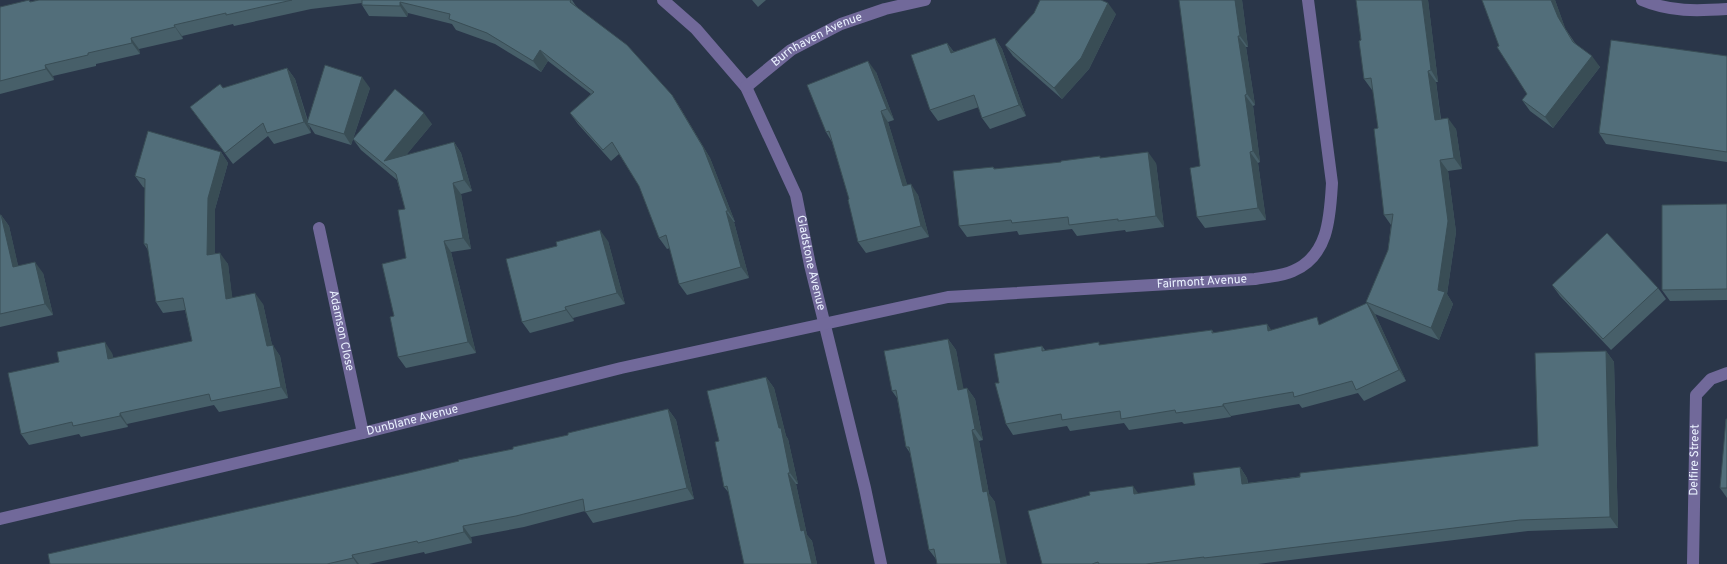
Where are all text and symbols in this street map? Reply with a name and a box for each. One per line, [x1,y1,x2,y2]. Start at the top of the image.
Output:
street label: Burnhaven Avenue [768,9,864,71]
street label: Gladstone Avenue [792,214,829,312]
street label: Fairmont Avenue [1156,271,1247,293]
street label: Adamson Close [325,289,358,373]
street label: Dunblane Avenue [365,401,460,440]
street label: Delfire Street [1686,424,1703,496]

